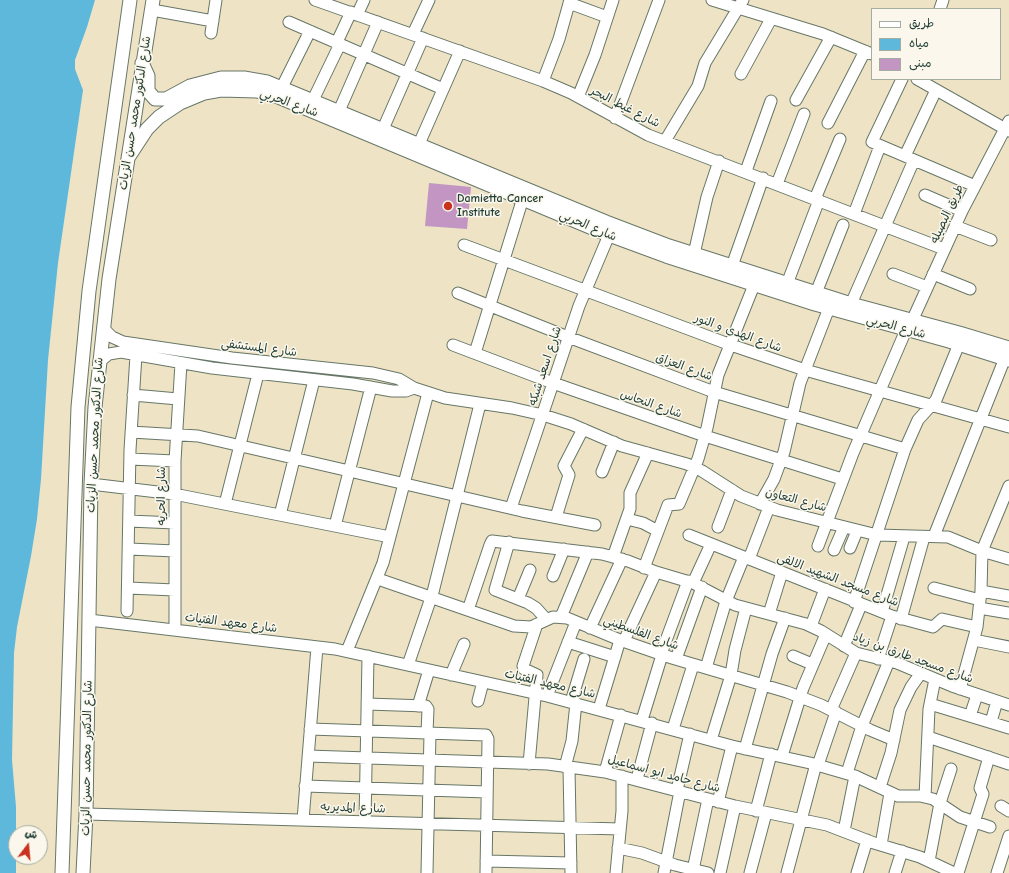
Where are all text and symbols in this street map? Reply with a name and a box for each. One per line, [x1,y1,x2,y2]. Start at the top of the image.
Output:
legend [871,8,1001,80]
text: طريق [909,16,934,30]
street label: شارع الدكتور محمد حسن الزيات [116,35,154,191]
text: مياه [909,36,929,50]
text: مبنى [909,56,932,70]
street label: شارع غيط البحر [588,83,662,131]
street label: شارع الحربي [258,86,320,120]
street label: طريق البصيله [927,182,967,246]
place label: Damietta Cancer Institute [457,192,543,220]
marker: Damietta Cancer Institute [442,200,454,212]
street label: شارع الحربي [557,208,619,244]
street label: شارع الهدى و النور [692,311,784,355]
street label: شارع الحربي [865,312,927,342]
street label: شارع اسعد شبكه [525,324,565,408]
street label: شارع المستشفى [220,336,298,360]
street label: شارع العزاق [654,350,714,384]
street label: شارع الدكتور محمد حسن الزيات [84,357,106,513]
street label: شارع النحاس [618,387,684,421]
street label: شارع الحريه [155,466,169,526]
street label: شارع التعاون [764,485,828,515]
street label: شارع مسجد الشهيد الالفى [775,550,901,610]
street label: شارع معهد الفتيات [184,610,278,636]
street label: شارع الفلسطيني [601,613,681,653]
street label: شارع مسجد طارق بن زياد [851,630,975,686]
street label: شارع معهد الفتيات [503,667,597,701]
street label: شارع الدكتور محمد حسن الزيات [78,680,96,836]
street label: شارع حامد ابو اسماعيل [606,752,722,796]
street label: شارع المديريه [320,800,386,816]
north arrow [8,825,48,865]
text: ش [24,826,39,842]

